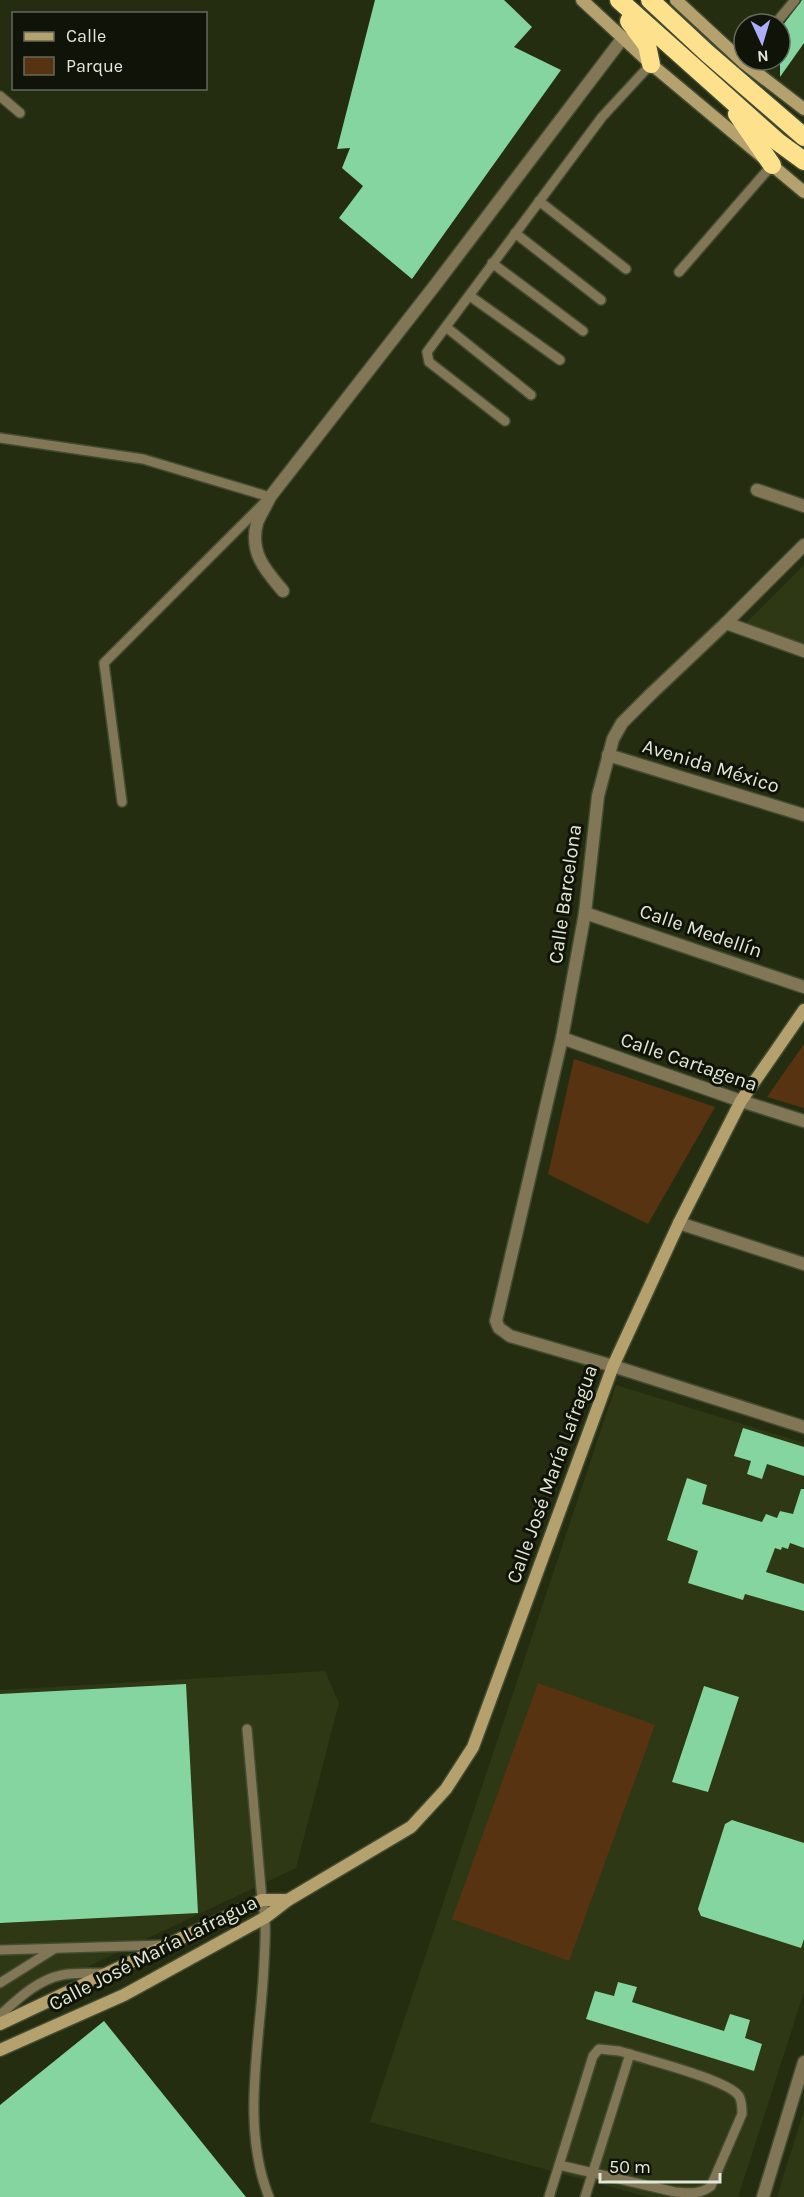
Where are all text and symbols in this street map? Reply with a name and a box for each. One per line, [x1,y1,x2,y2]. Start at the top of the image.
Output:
legend [12,12,207,90]
north arrow [732,12,792,72]
text: Calle [66,25,106,47]
text: N [757,47,769,66]
text: Parque [66,55,123,77]
street label: Avenida México [640,734,782,798]
street label: Calle Barcelona [544,823,586,965]
street label: Calle Medellín [637,899,765,963]
street label: Calle Cartagena [618,1028,760,1096]
street label: Calle José María Lafragua [502,1362,602,1586]
street label: Calle José María Lafragua [45,1890,261,2016]
scale bar [600,2146,720,2184]
text: 50 m [609,2156,651,2178]

